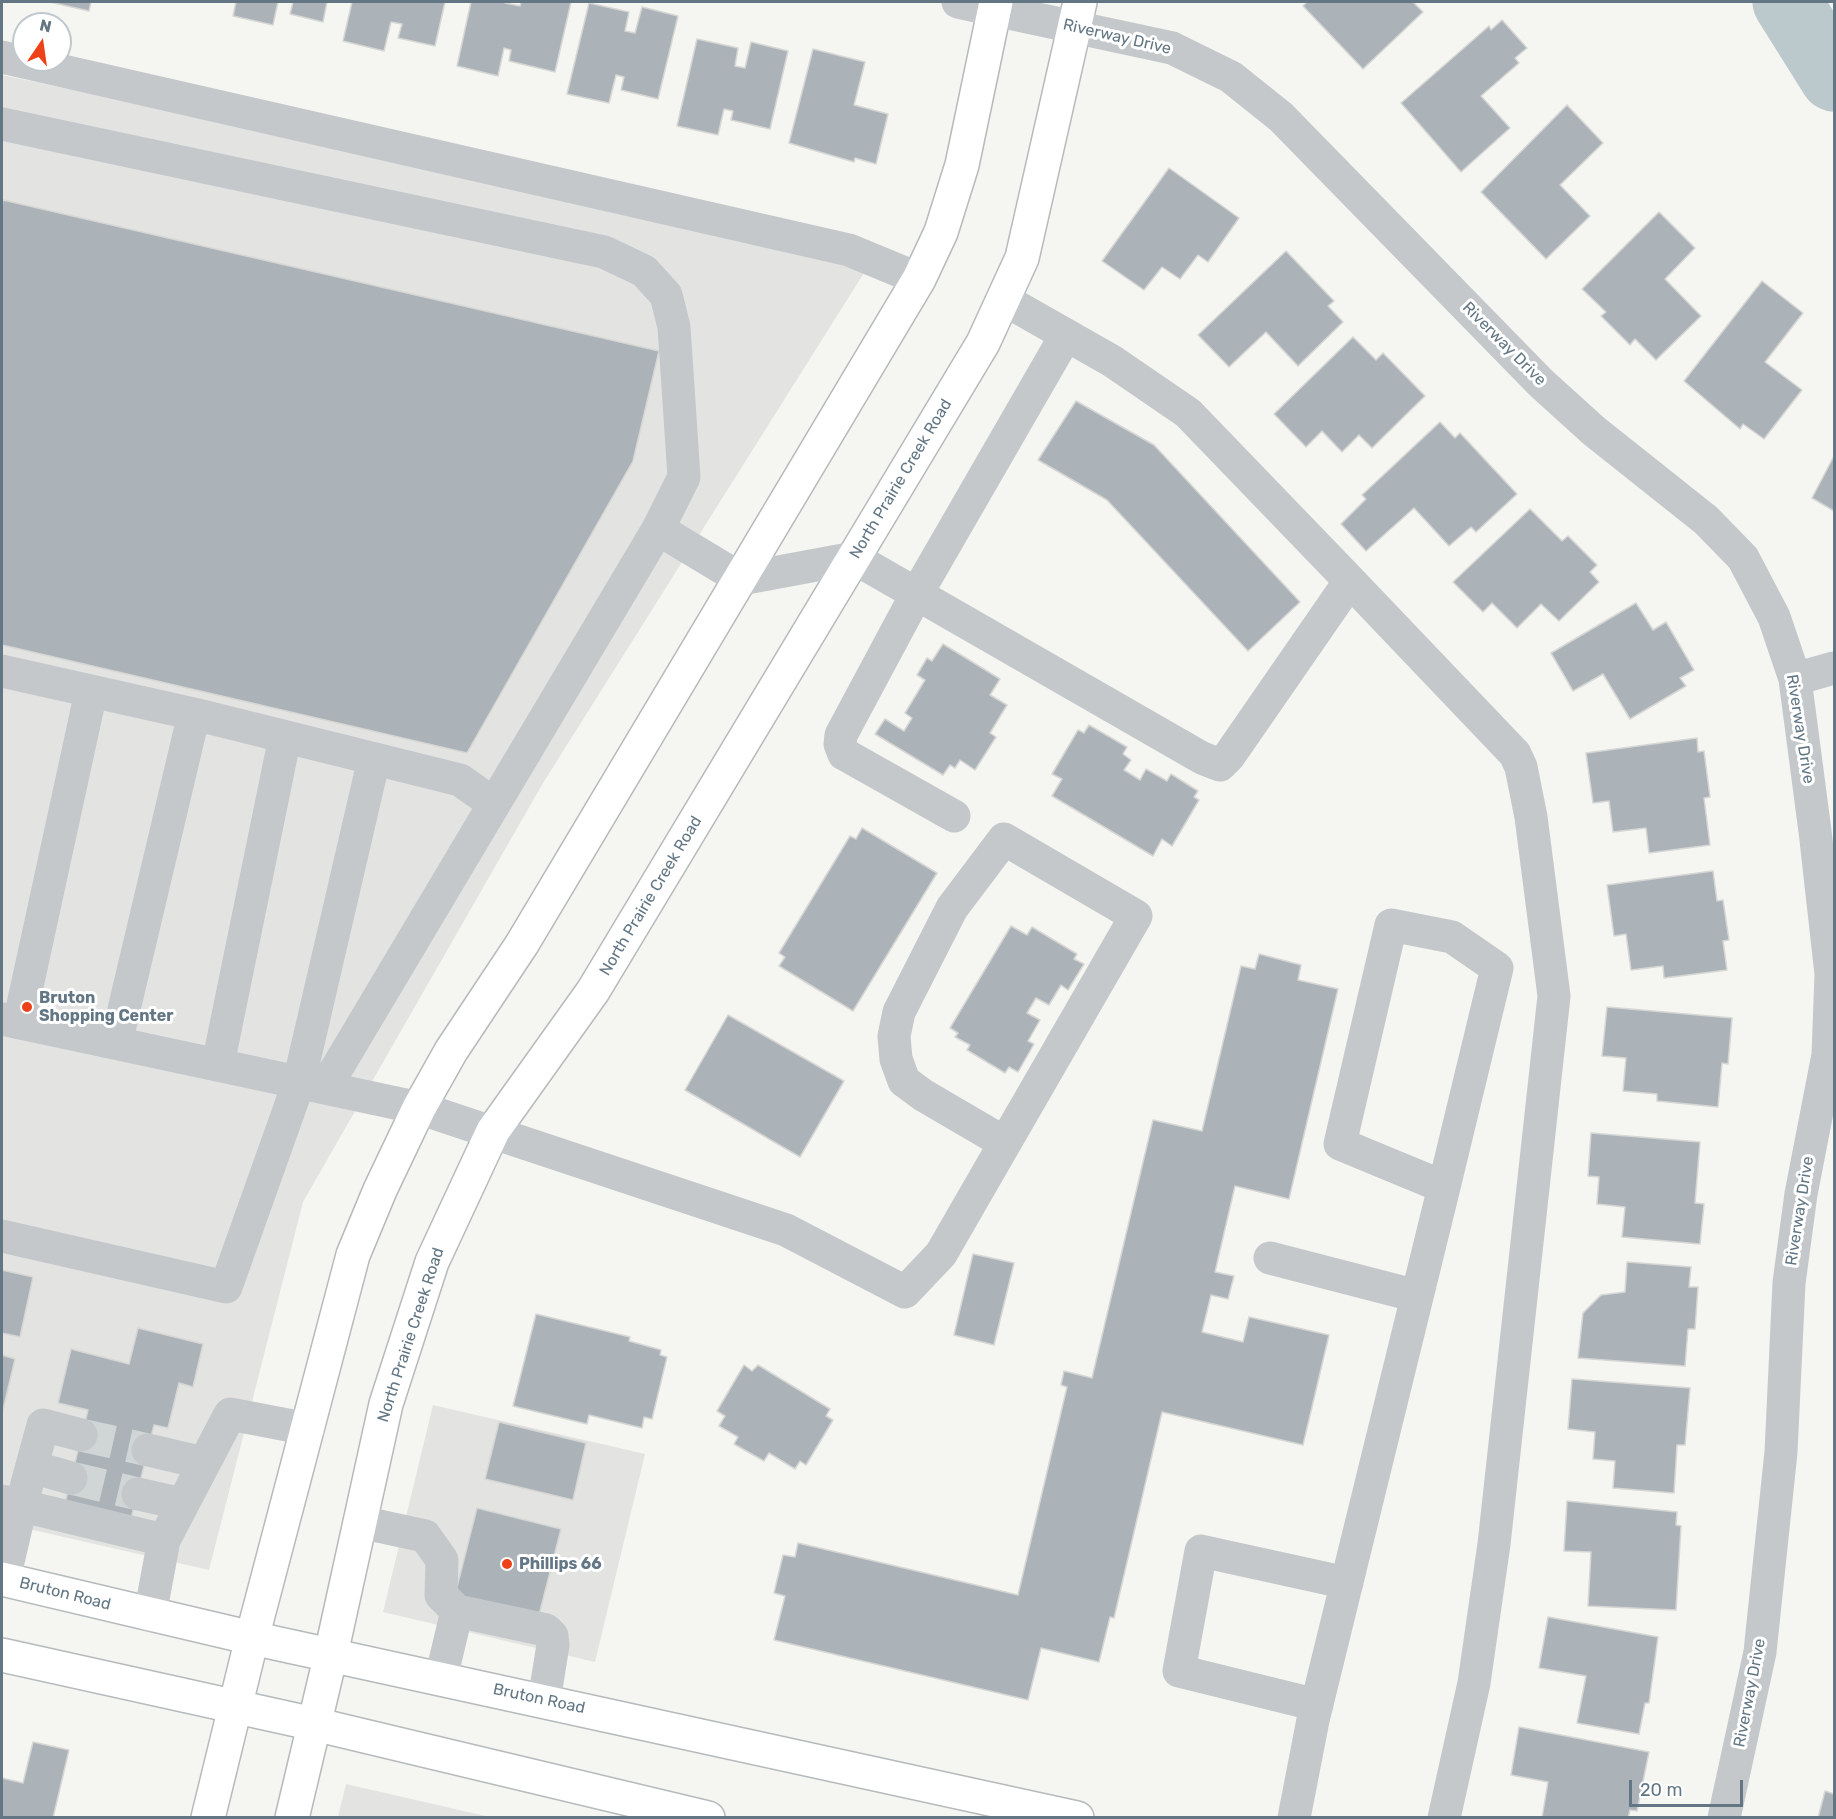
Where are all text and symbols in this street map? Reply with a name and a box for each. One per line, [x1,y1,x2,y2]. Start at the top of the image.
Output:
north arrow [12,12,72,72]
text: N [38,15,53,36]
street label: Riverway Drive [1061,15,1173,59]
street label: Riverway Drive [1458,298,1550,390]
street label: North Prairie Creek Road [846,396,956,562]
street label: Riverway Drive [1782,673,1818,785]
street label: North Prairie Creek Road [596,813,706,979]
place label: Bruton Shopping Center [39,988,174,1026]
marker: Bruton Shopping Center [20,1000,34,1014]
street label: Riverway Drive [1782,1155,1818,1267]
street label: North Prairie Creek Road [374,1245,448,1425]
place label: Phillips 66 [519,1554,602,1574]
marker: Phillips 66 [500,1557,514,1571]
street label: Bruton Road [17,1573,113,1615]
street label: Riverway Drive [1730,1637,1770,1749]
street label: Bruton Road [491,1680,587,1718]
scale bar [1632,1768,1746,1806]
text: 20 m [1640,1779,1682,1801]

